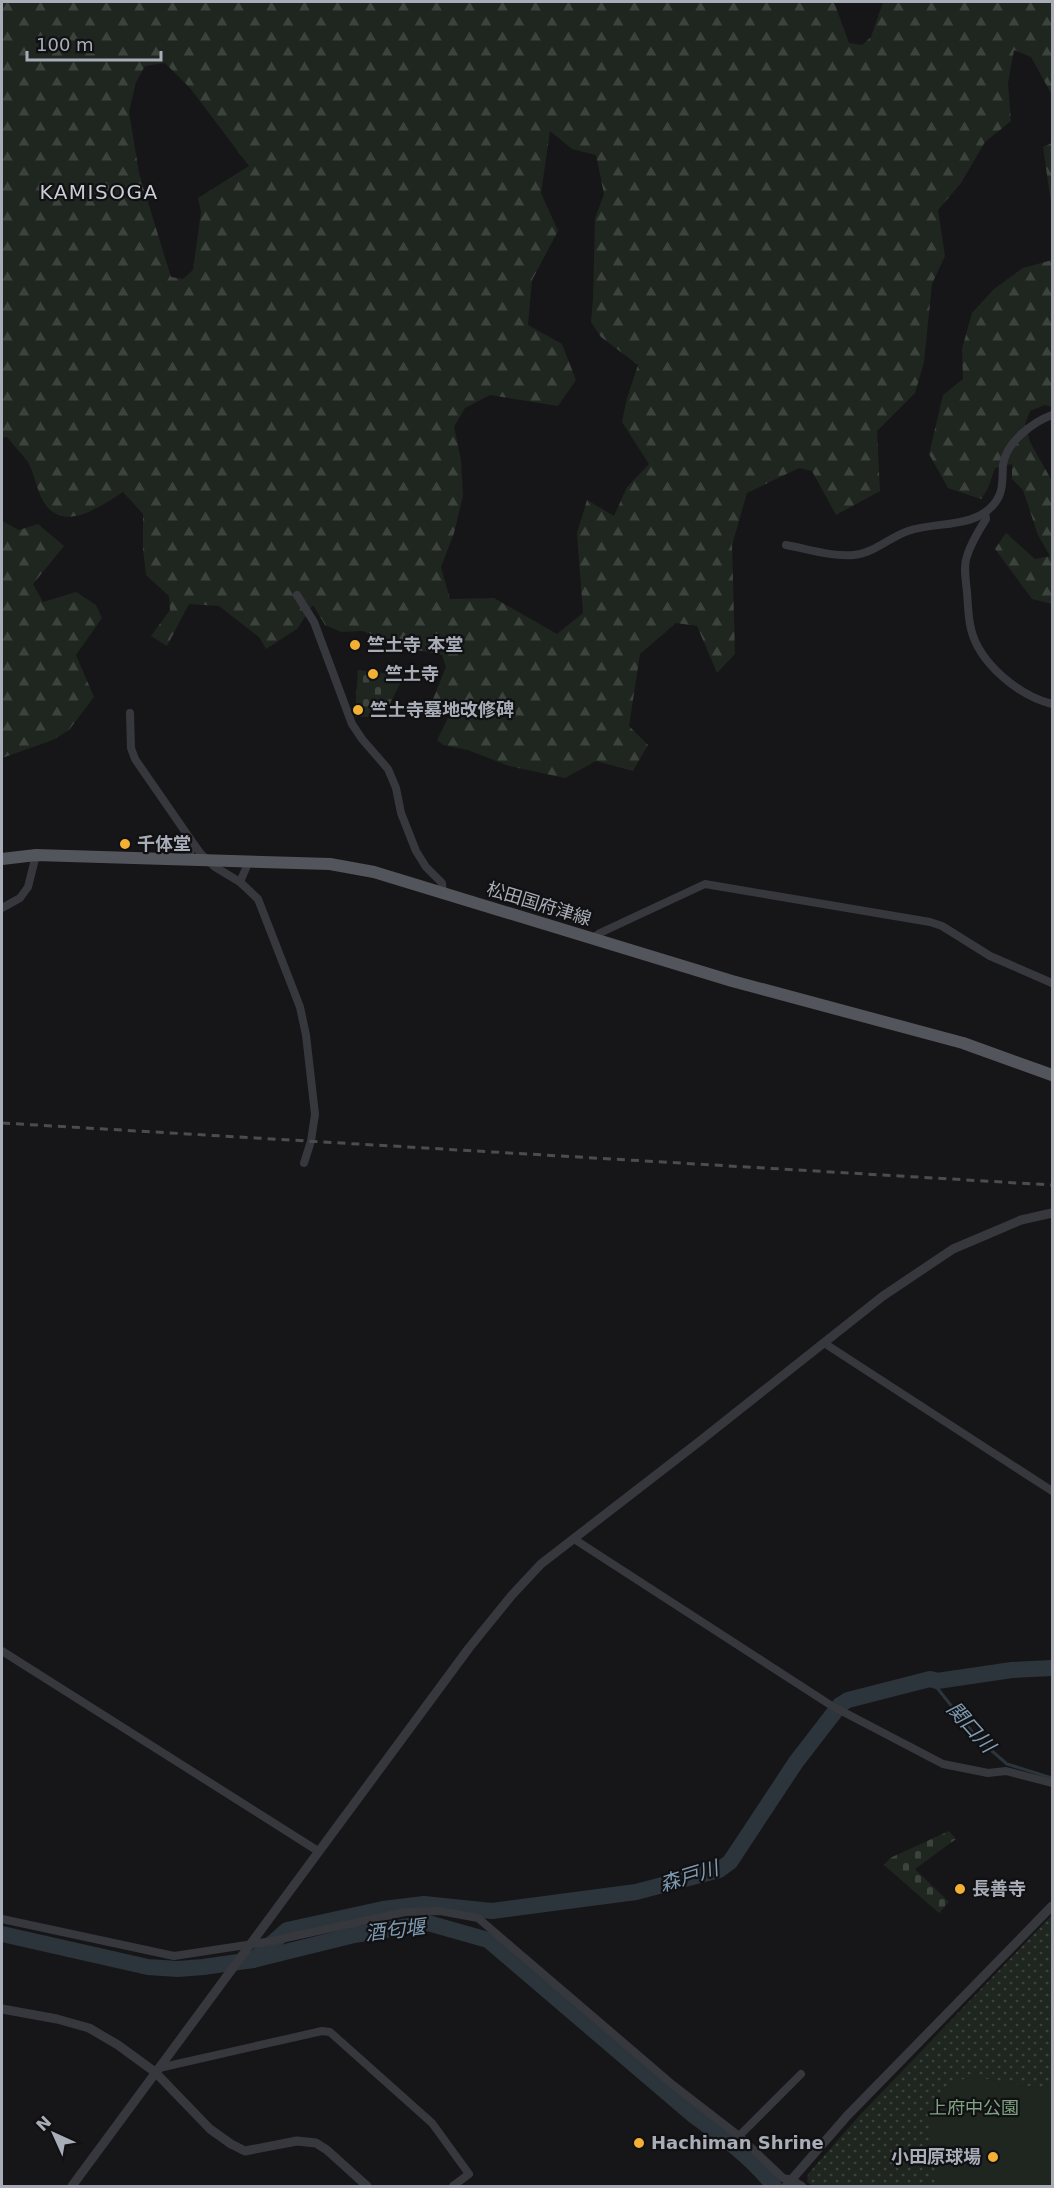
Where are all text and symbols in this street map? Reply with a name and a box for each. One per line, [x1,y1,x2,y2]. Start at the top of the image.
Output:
scale bar [27,24,160,62]
text: 100 m [36,34,94,55]
district label: KAMISOGA [39,180,159,204]
place label: 竺土寺 本堂 [367,634,463,655]
marker: 竺土寺 本堂 [348,638,362,652]
place label: 竺土寺 [385,663,439,684]
marker: 竺土寺 [366,667,380,681]
place label: 竺土寺墓地改修碑 [370,699,514,720]
marker: 竺土寺墓地改修碑 [351,703,365,717]
place label: 千体堂 [137,833,191,854]
marker: 千体堂 [118,837,132,851]
street label: 松田国府津線 [484,878,594,929]
water label: 関口川 [942,1697,1001,1759]
water label: 森戸川 [657,1855,723,1896]
place label: 長善寺 [972,1878,1026,1899]
marker: 長善寺 [953,1882,967,1896]
water label: 酒匂堰 [364,1914,430,1946]
park label: 上府中公園 [929,2097,1019,2118]
north arrow [24,2104,84,2164]
text: N [32,2112,55,2135]
place label: Hachiman Shrine [651,2132,824,2153]
marker: Hachiman Shrine [632,2136,646,2150]
place label: 小田原球場 [891,2146,981,2167]
marker: 小田原球場 [986,2150,1000,2164]

